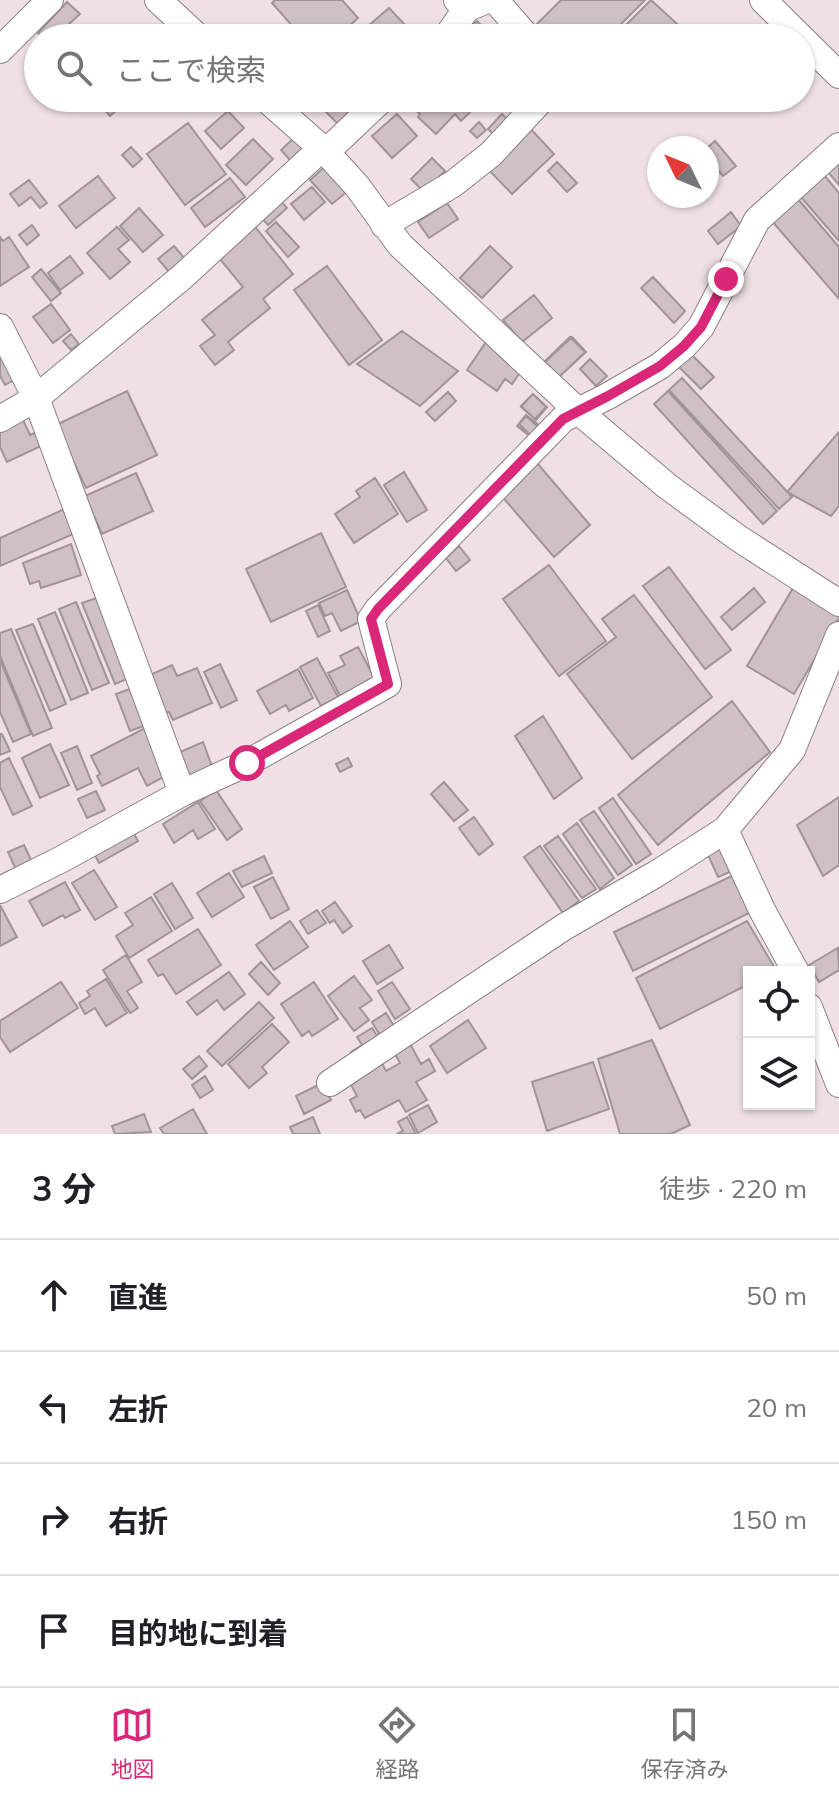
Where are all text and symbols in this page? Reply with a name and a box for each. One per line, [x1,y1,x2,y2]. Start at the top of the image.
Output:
search box [24,24,815,112]
icon: search [52,46,96,90]
text: ここで検索 [116,51,266,89]
north arrow [647,136,719,208]
route end [708,261,744,297]
route start [229,745,265,781]
map controls [743,966,815,1110]
button: locate [743,966,815,1038]
button: layers [743,1038,815,1110]
text: 3 分 [32,1167,96,1210]
text: 徒歩 · 220 m [659,1172,807,1205]
icon: ahead [32,1273,76,1317]
text: 直進 [108,1278,168,1316]
text: 50 m [746,1279,807,1312]
icon: left [32,1385,76,1429]
text: 左折 [108,1390,168,1428]
text: 20 m [746,1391,807,1424]
icon: right [32,1497,76,1541]
text: 右折 [108,1502,168,1540]
text: 150 m [731,1503,807,1536]
icon: arrive [32,1609,76,1653]
text: 目的地に到着 [108,1614,288,1652]
tab: 地図 [110,1703,155,1783]
tab: 経路 [375,1703,420,1783]
tab: 保存済み [640,1703,729,1783]

